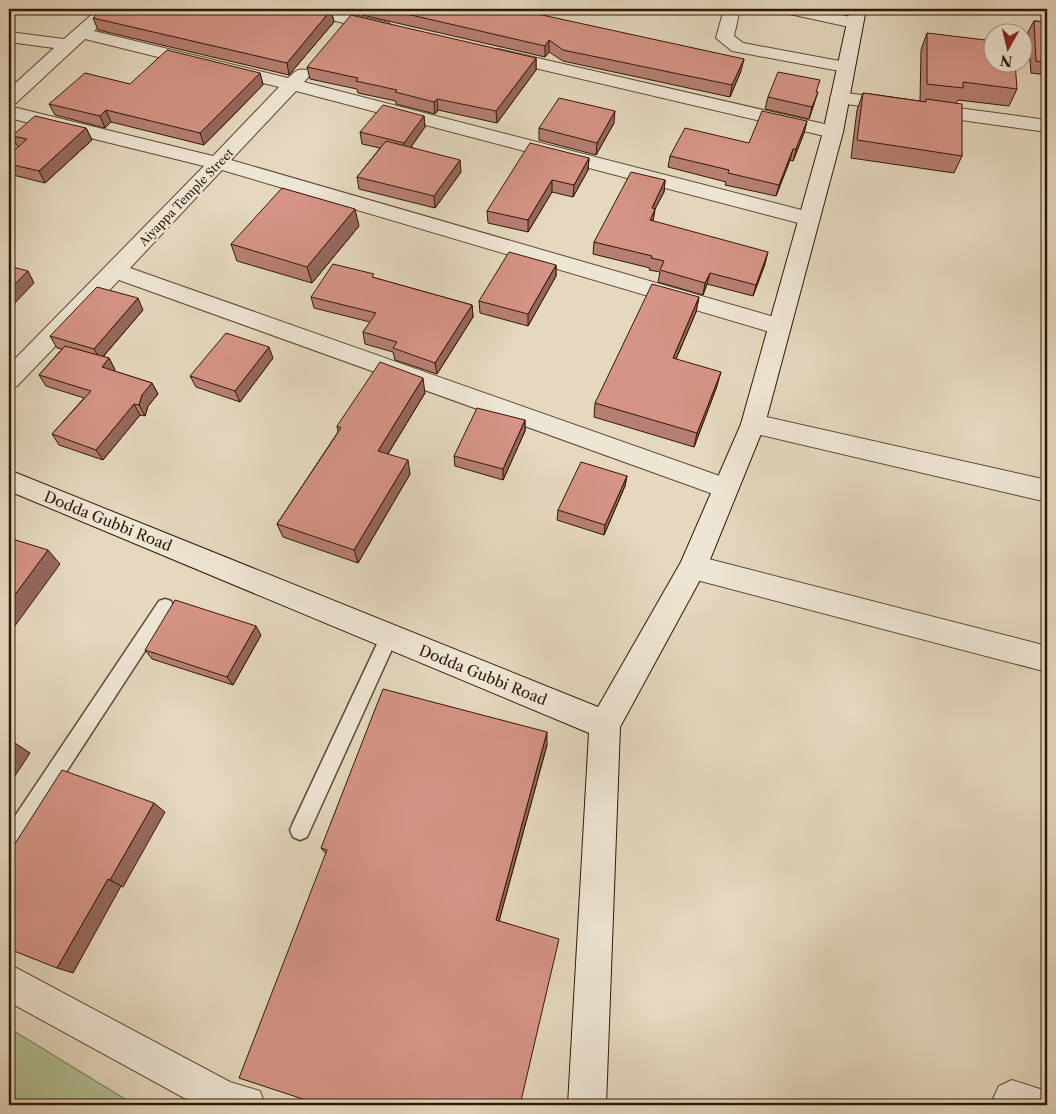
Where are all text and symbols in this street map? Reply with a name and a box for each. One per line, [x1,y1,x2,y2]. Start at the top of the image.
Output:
north arrow [984,22,1034,72]
text: N [999,51,1013,71]
street label: Aiyappa Temple Street [135,145,237,250]
street label: Dodda Gubbi Road [41,487,175,555]
street label: Dodda Gubbi Road [416,641,550,709]

